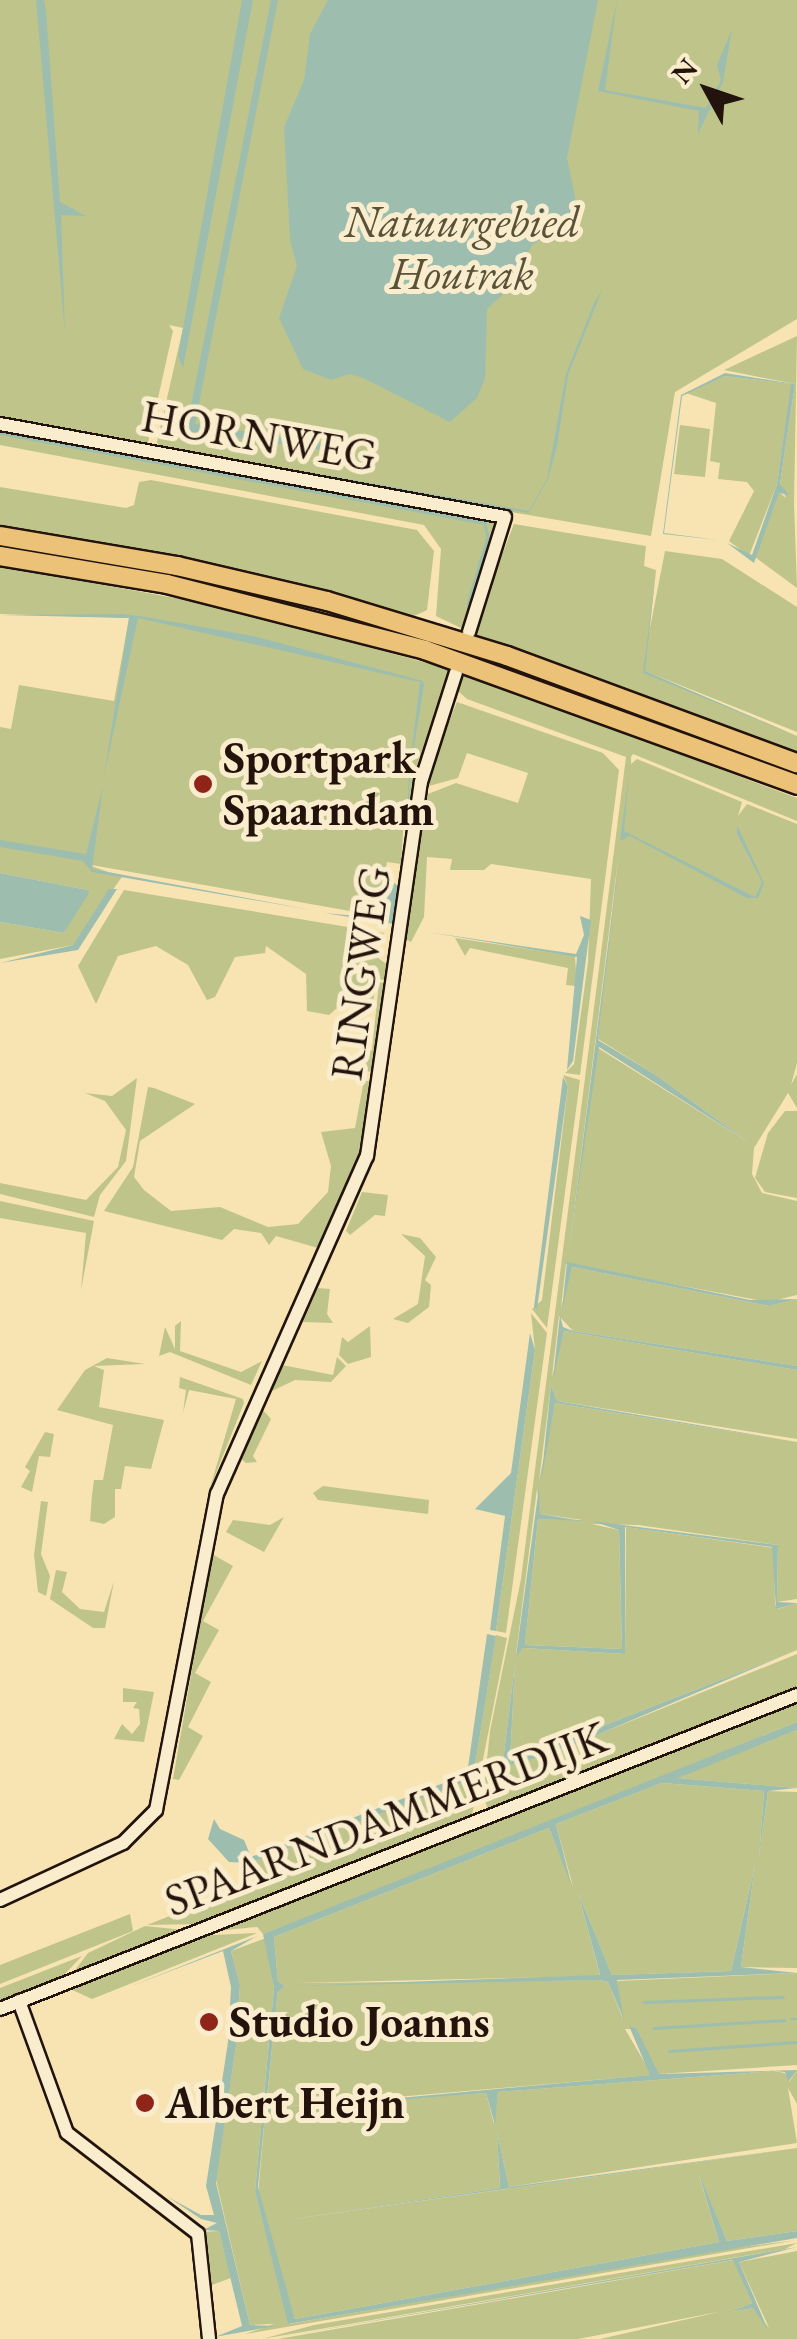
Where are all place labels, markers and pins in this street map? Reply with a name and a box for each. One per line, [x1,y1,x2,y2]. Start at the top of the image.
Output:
place label: Sportpark Spaarndam [223,731,434,837]
marker: Sportpark Spaarndam [192,773,214,795]
place label: Studio Joanns [229,1995,490,2049]
marker: Studio Joanns [198,2011,220,2033]
place label: Albert Heijn [165,2076,405,2130]
marker: Albert Heijn [134,2092,156,2114]

